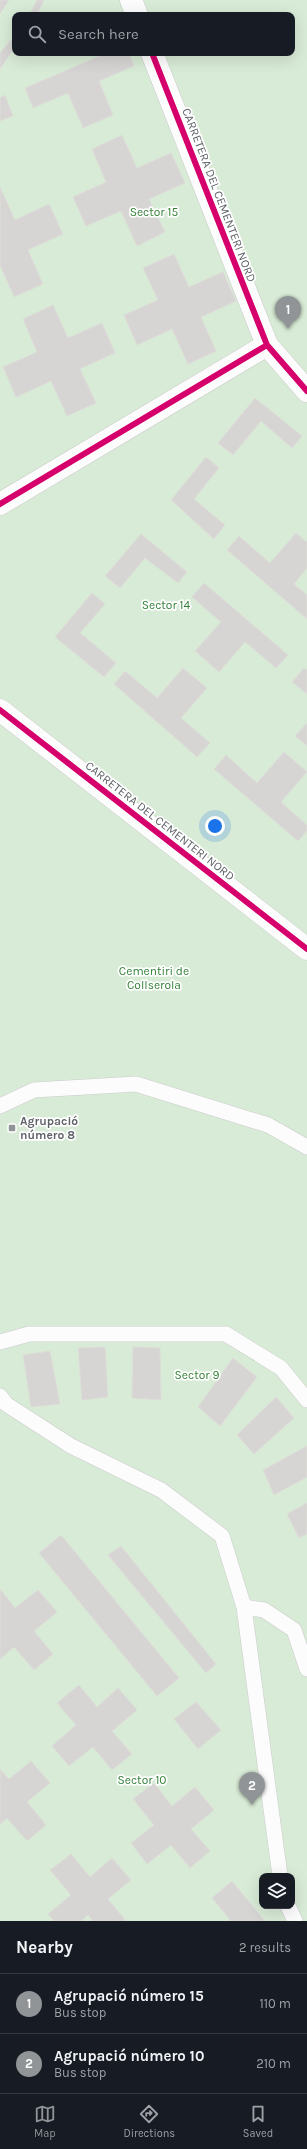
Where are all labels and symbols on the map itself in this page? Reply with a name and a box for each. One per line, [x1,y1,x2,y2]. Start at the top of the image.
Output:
street label: CARRETERA DEL CEMENTERI NORD [179,106,259,284]
park label: Sector 15 [130,205,179,219]
pin: 1 [275,296,301,329]
park label: Sector 14 [142,598,191,612]
street label: CARRETERA DEL CEMENTERI NORD [83,758,237,884]
your location [205,816,225,836]
park label: Cementiri de Collserola [119,964,189,992]
place label: Agrupació número 8 [20,1114,78,1142]
marker: Agrupació número 8 [7,1123,17,1133]
park label: Sector 9 [175,1368,219,1382]
pin: 2 [239,1772,265,1805]
park label: Sector 10 [118,1773,166,1787]

